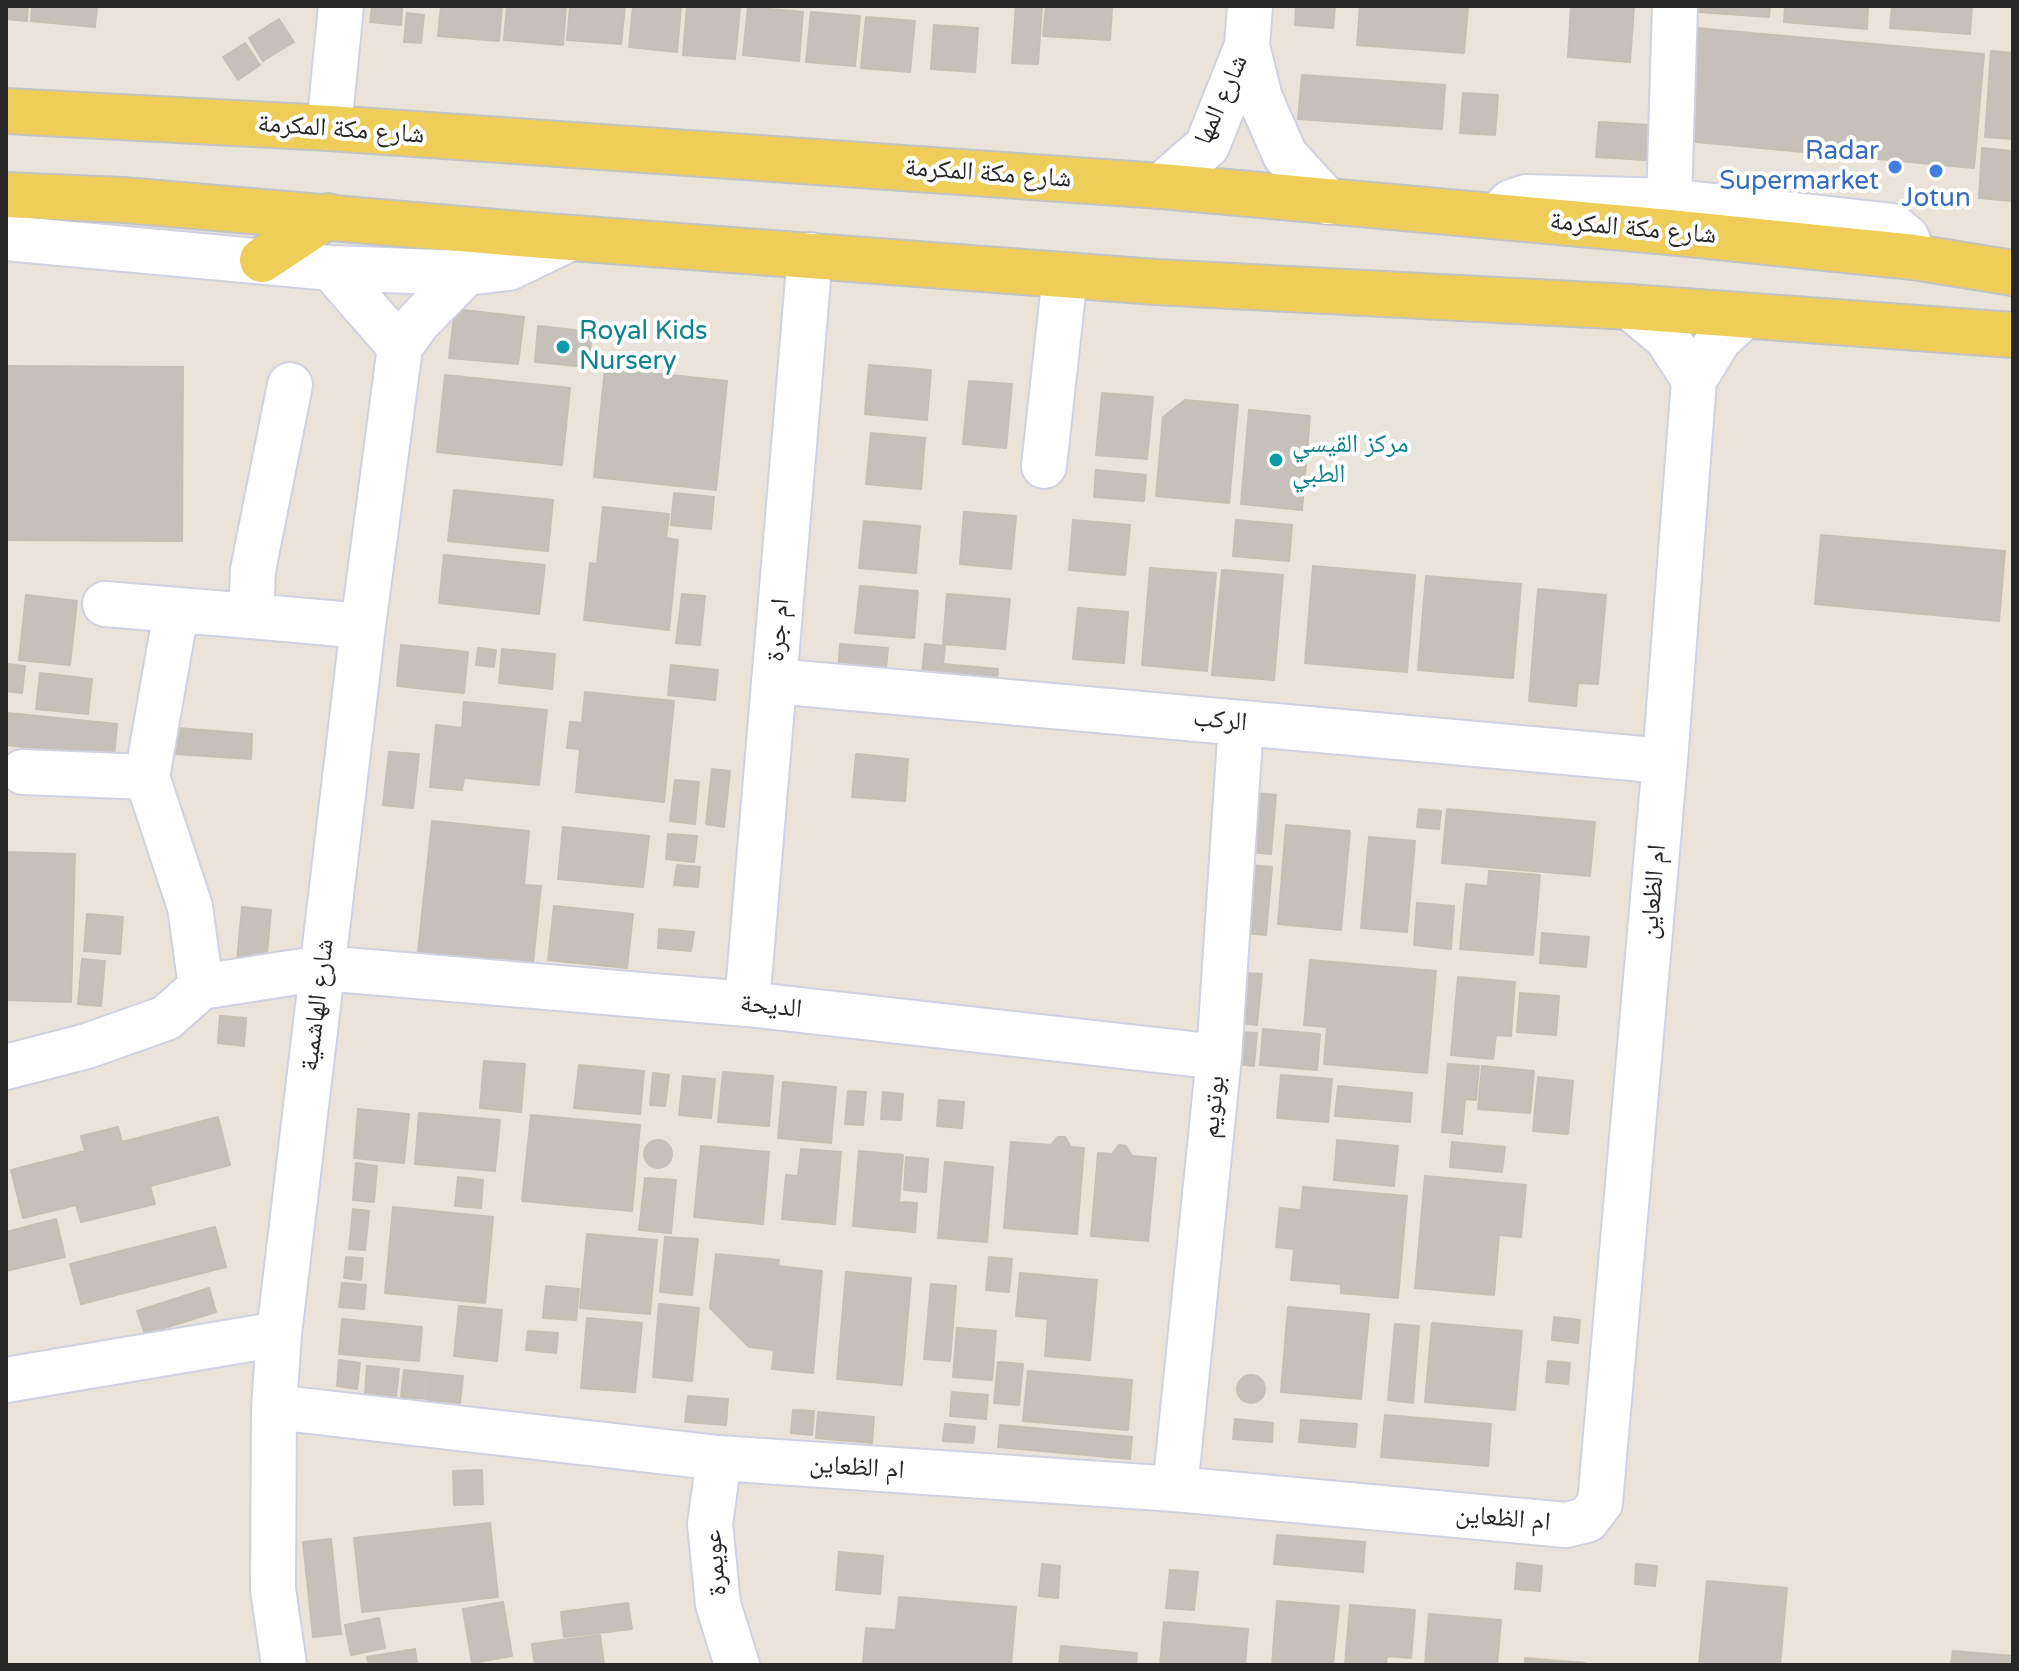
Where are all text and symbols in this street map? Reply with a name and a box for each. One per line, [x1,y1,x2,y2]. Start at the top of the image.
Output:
street label: شارع المها [1188,50,1256,150]
street label: شارع مكة المكرمة [257,109,425,151]
place label: Radar Supermarket [1719,136,1879,198]
street label: شارع مكة المكرمة [904,153,1072,195]
marker: Radar Supermarket [1886,158,1904,176]
marker: Jotun [1927,162,1945,180]
place label: Jotun [1901,183,1971,215]
street label: شارع مكة المكرمة [1548,206,1718,252]
place label: Royal Kids Nursery [579,316,708,378]
marker: Royal Kids Nursery [554,338,572,356]
place label: مركز القيسي الطبي [1292,429,1409,490]
marker: مركز القيسي الطبي [1267,451,1285,469]
street label: ام جرة [761,597,797,663]
street label: الركب [1192,703,1248,739]
street label: ام الظعاين [1634,843,1674,941]
street label: شارع الهاشمية [294,937,342,1073]
street label: الديحة [739,988,803,1026]
street label: بوتويم [1195,1074,1233,1140]
street label: ام الظعاين [808,1449,906,1487]
street label: ام الظعاين [1454,1499,1552,1539]
street label: عويمرة [698,1529,734,1597]

